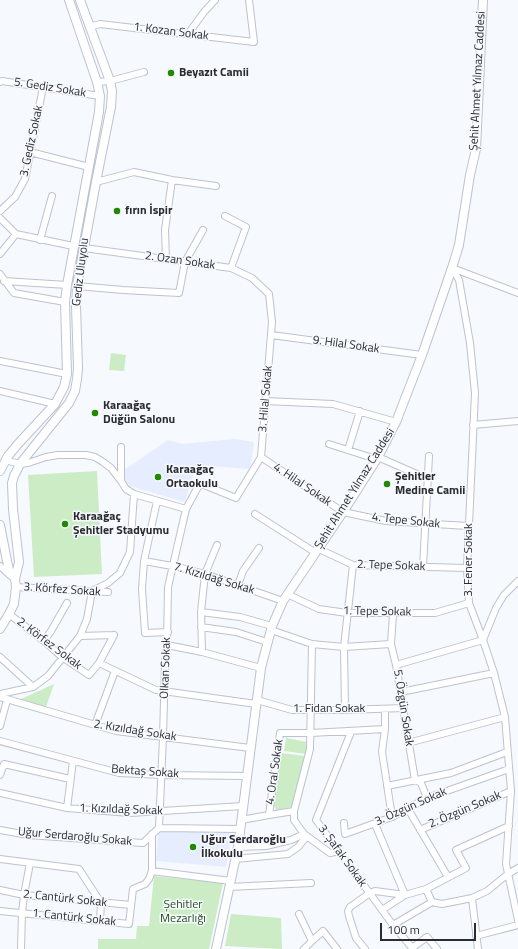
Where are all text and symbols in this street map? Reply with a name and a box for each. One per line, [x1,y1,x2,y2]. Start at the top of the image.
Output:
street label: Şehit Ahmet Yılmaz Caddesi [467,11,489,151]
street label: 1. Kozan Sokak [133,20,209,44]
place label: Beyazıt Camii [179,66,249,80]
marker: Beyazıt Camii [166,68,176,78]
street label: 5. Gediz Sokak [13,75,87,101]
street label: 3. Gediz Sokak [17,104,47,178]
place label: fırın İspir [125,204,172,218]
marker: fırın İspir [112,206,122,216]
street label: Gediz Uluyolu [70,237,92,307]
street label: 2. Ozan Sokak [144,249,216,273]
street label: 9. Hilal Sokak [312,333,380,357]
street label: 3. Hilal Sokak [256,365,276,433]
place label: Karaağaç Düğün Salonu [103,399,175,427]
marker: Karaağaç Düğün Salonu [90,408,100,418]
street label: Şehit Ahmet Yılmaz Caddesi [312,426,398,552]
street label: 4. Hilal Sokak [270,460,334,510]
place label: Karaağaç Ortaokulu [166,463,218,491]
place label: Şehitler Medine Camii [395,470,465,498]
marker: Karaağaç Ortaokulu [153,472,163,482]
marker: Şehitler Medine Camii [382,479,392,489]
place label: Karaağaç Şehitler Stadyumu [73,510,169,538]
street label: 4. Tepe Sokak [371,510,441,532]
marker: Karaağaç Şehitler Stadyumu [60,519,70,529]
street label: 3. Fener Sokak [462,523,476,597]
street label: 2. Tepe Sokak [356,558,426,574]
street label: 7. Kızıldağ Sokak [172,560,256,598]
street label: 3. Körfez Sokak [23,580,101,600]
street label: 1. Tepe Sokak [343,604,411,620]
street label: 2. Körfez Sokak [14,615,84,673]
street label: Olkan Sokak [158,637,174,699]
street label: 5. Özgün Sokak [390,669,416,747]
street label: 1. Fidan Sokak [293,702,365,716]
street label: 2. Kızıldağ Sokak [93,717,177,745]
street label: 4. Oral Sokak [263,738,287,806]
street label: Bektaş Sokak [111,762,179,782]
street label: 3. Özgün Sokak [373,785,449,829]
street label: 2. Özgün Sokak [427,788,503,832]
street label: 1. Kızıldağ Sokak [79,801,163,819]
street label: 3. Şafak Sokak [315,822,369,890]
street label: Uğur Serdaroğlu Sokak [17,825,133,849]
place label: Uğur Serdaroğlu İlkokulu [201,833,286,861]
marker: Uğur Serdaroğlu İlkokulu [188,842,198,852]
street label: 2. Cantürk Sokak [22,887,108,911]
park label: Şehitler Mezarlığı [160,898,206,926]
street label: 1. Cantürk Sokak [31,906,117,930]
scale bar [382,915,478,941]
text: 100 m [387,920,420,939]

